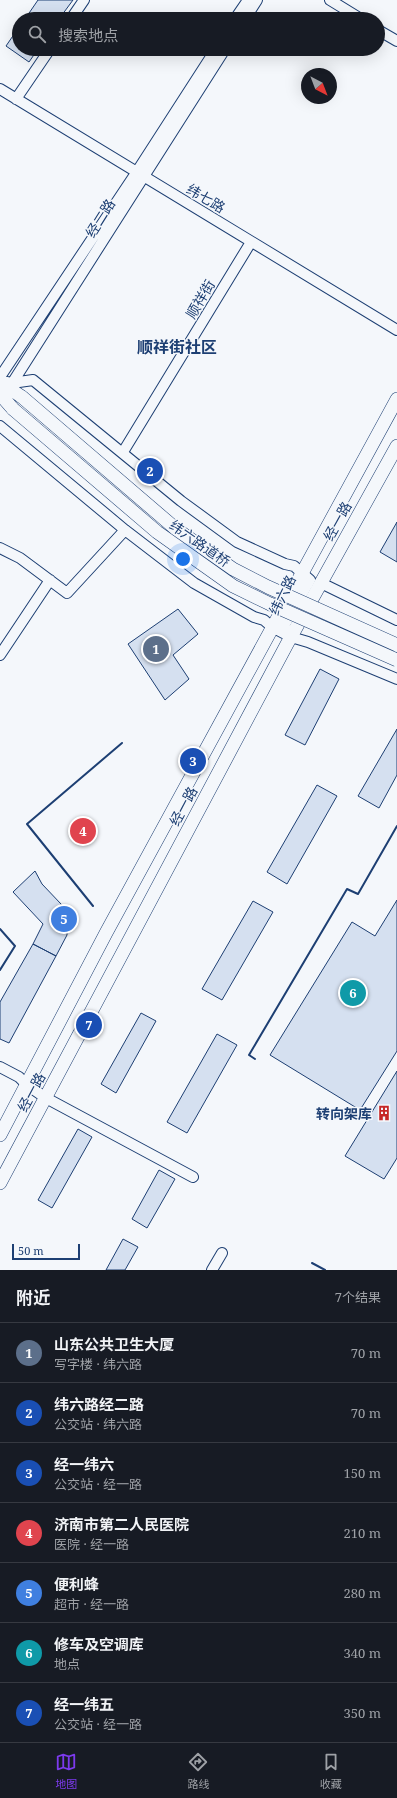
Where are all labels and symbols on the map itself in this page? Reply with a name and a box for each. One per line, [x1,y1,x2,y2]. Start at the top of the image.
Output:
north arrow [301,68,337,104]
street label: 纬七路 [183,179,229,217]
street label: 经二路 [81,195,119,241]
street label: 顺祥街 [181,276,219,322]
district label: 顺祥街社区 [137,336,217,358]
pin: 2 [137,456,163,486]
street label: 经一路 [319,498,355,544]
street label: 纬六路道桥 [166,515,234,571]
your location [173,549,193,569]
street label: 纬六路 [264,572,300,618]
pin: 1 [143,634,169,664]
pin: 3 [180,746,206,776]
street label: 经一路 [165,783,201,829]
pin: 4 [70,816,96,846]
pin: 5 [51,904,77,934]
pin: 6 [340,978,366,1008]
pin: 7 [76,1010,102,1040]
street label: 经一路 [13,1069,49,1115]
place label: 转向架库 [316,1104,372,1123]
building icon: 转向架库 [375,1104,393,1122]
scale bar [12,1242,80,1261]

